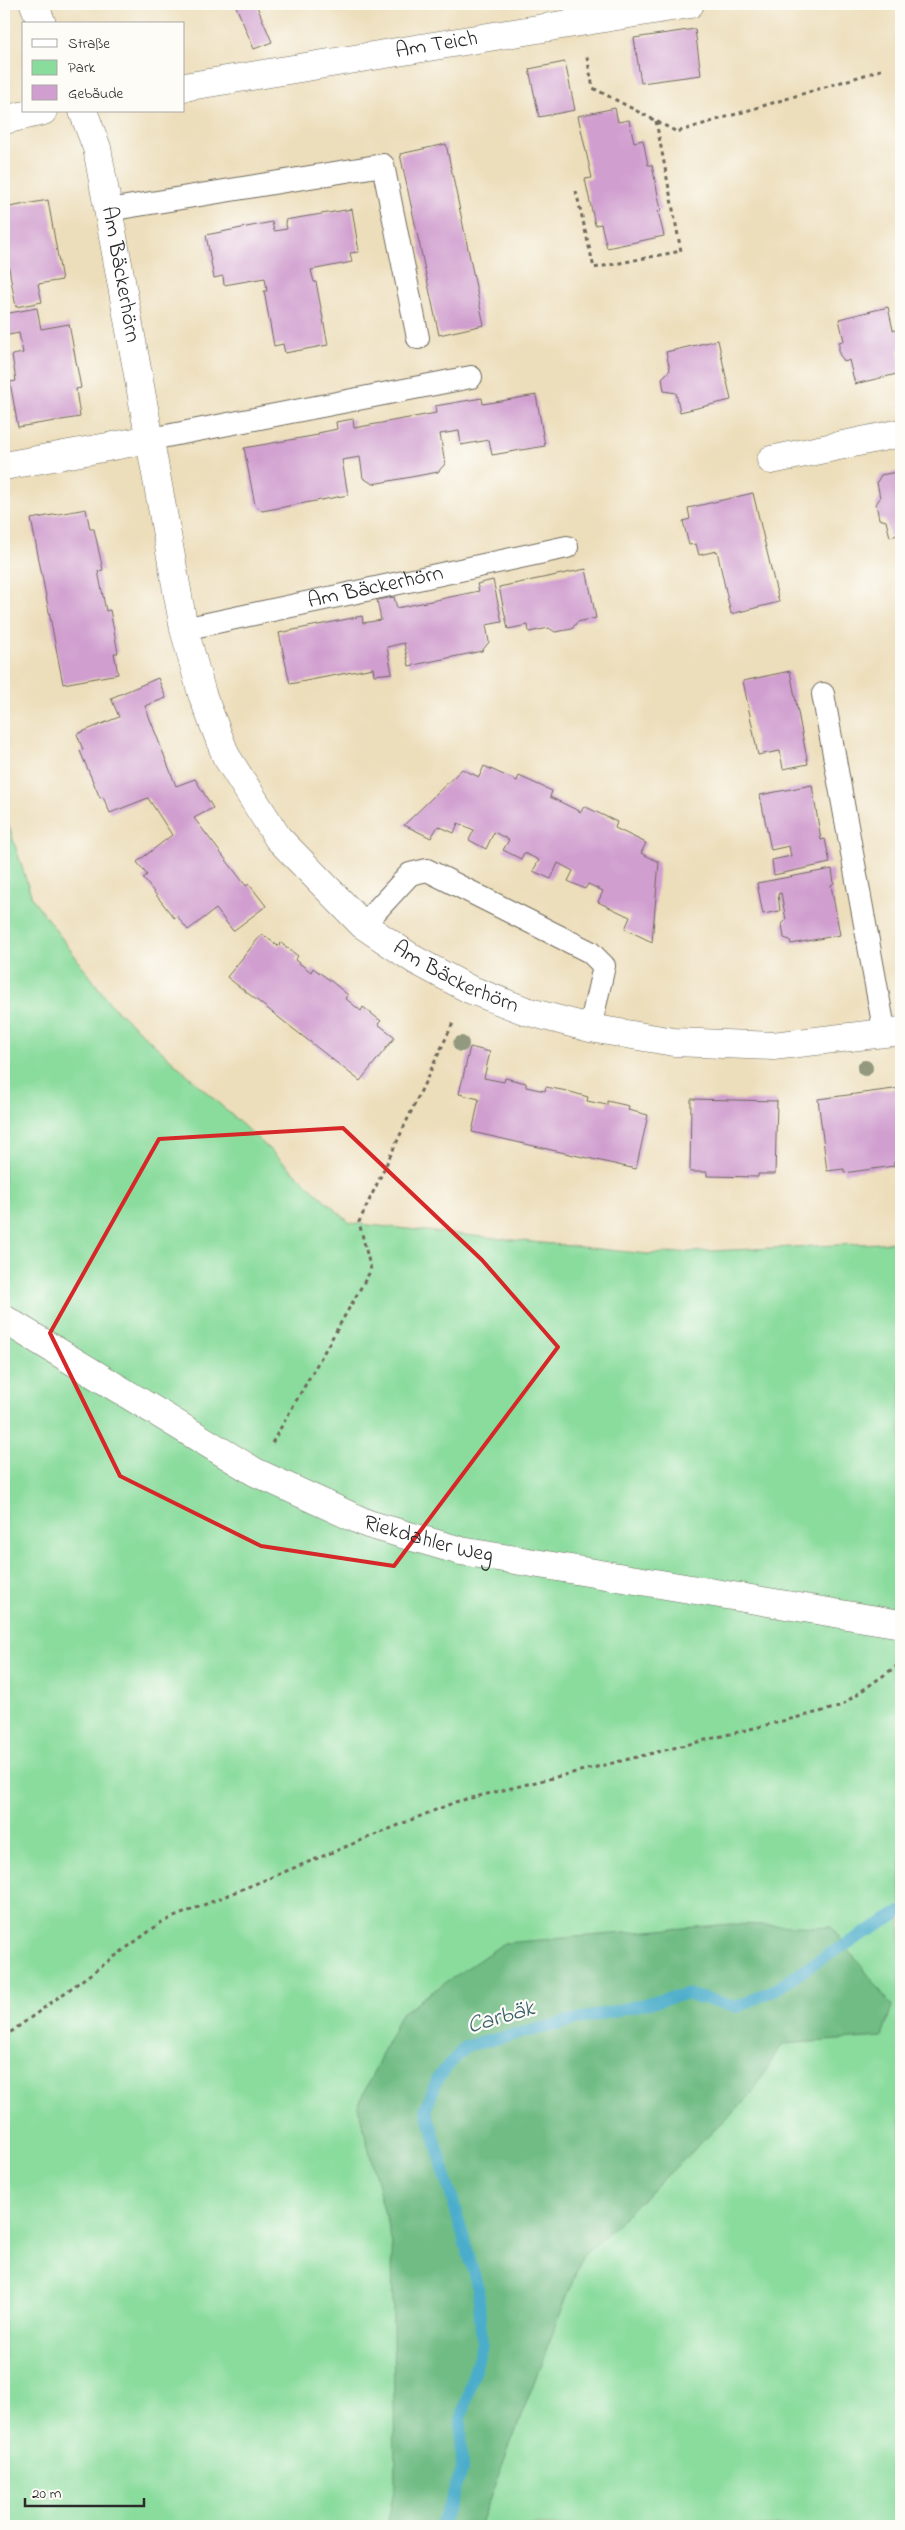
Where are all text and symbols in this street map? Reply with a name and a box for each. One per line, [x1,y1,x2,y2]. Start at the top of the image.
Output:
legend [22,22,185,112]
street label: Am Teich [393,23,480,68]
text: Straße [68,33,110,55]
text: Park [68,57,96,79]
text: Gebäude [68,83,124,105]
street label: Am Bäckerhörn [92,204,148,345]
street label: Am Bäckerhörn [305,558,446,618]
street label: Am Bäckerhörn [386,933,523,1023]
street label: Riekdahler Weg [360,1508,496,1573]
water label: Carbäk [463,1991,540,2044]
scale bar [25,2475,144,2507]
text: 20 m [32,2483,62,2505]

